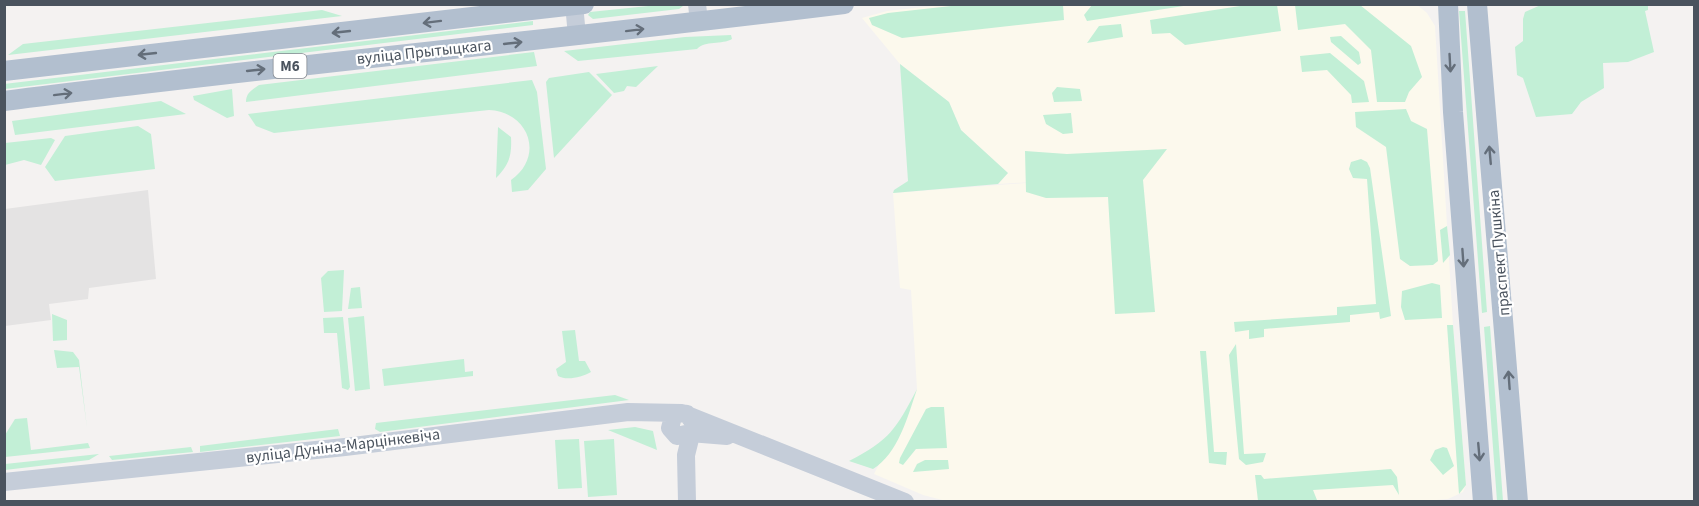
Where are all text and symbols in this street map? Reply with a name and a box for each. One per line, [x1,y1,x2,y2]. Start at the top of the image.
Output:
one-way arrow [423,17,443,28]
one-way arrow [624,24,644,35]
one-way arrow [332,27,351,38]
street label: вуліца Прытыцкага [356,34,492,70]
one-way arrow [502,37,522,48]
one-way arrow [138,49,158,60]
one-way arrow [1445,52,1456,72]
road number: М6 [274,54,306,78]
one-way arrow [246,64,265,75]
one-way arrow [52,88,72,99]
one-way arrow [1485,145,1496,165]
street label: праспект Пушкіна [1483,189,1515,317]
one-way arrow [1458,247,1469,267]
one-way arrow [1503,371,1514,391]
street label: вуліца Дуніна-Марцінкевіча [245,423,441,469]
one-way arrow [1474,441,1485,461]

